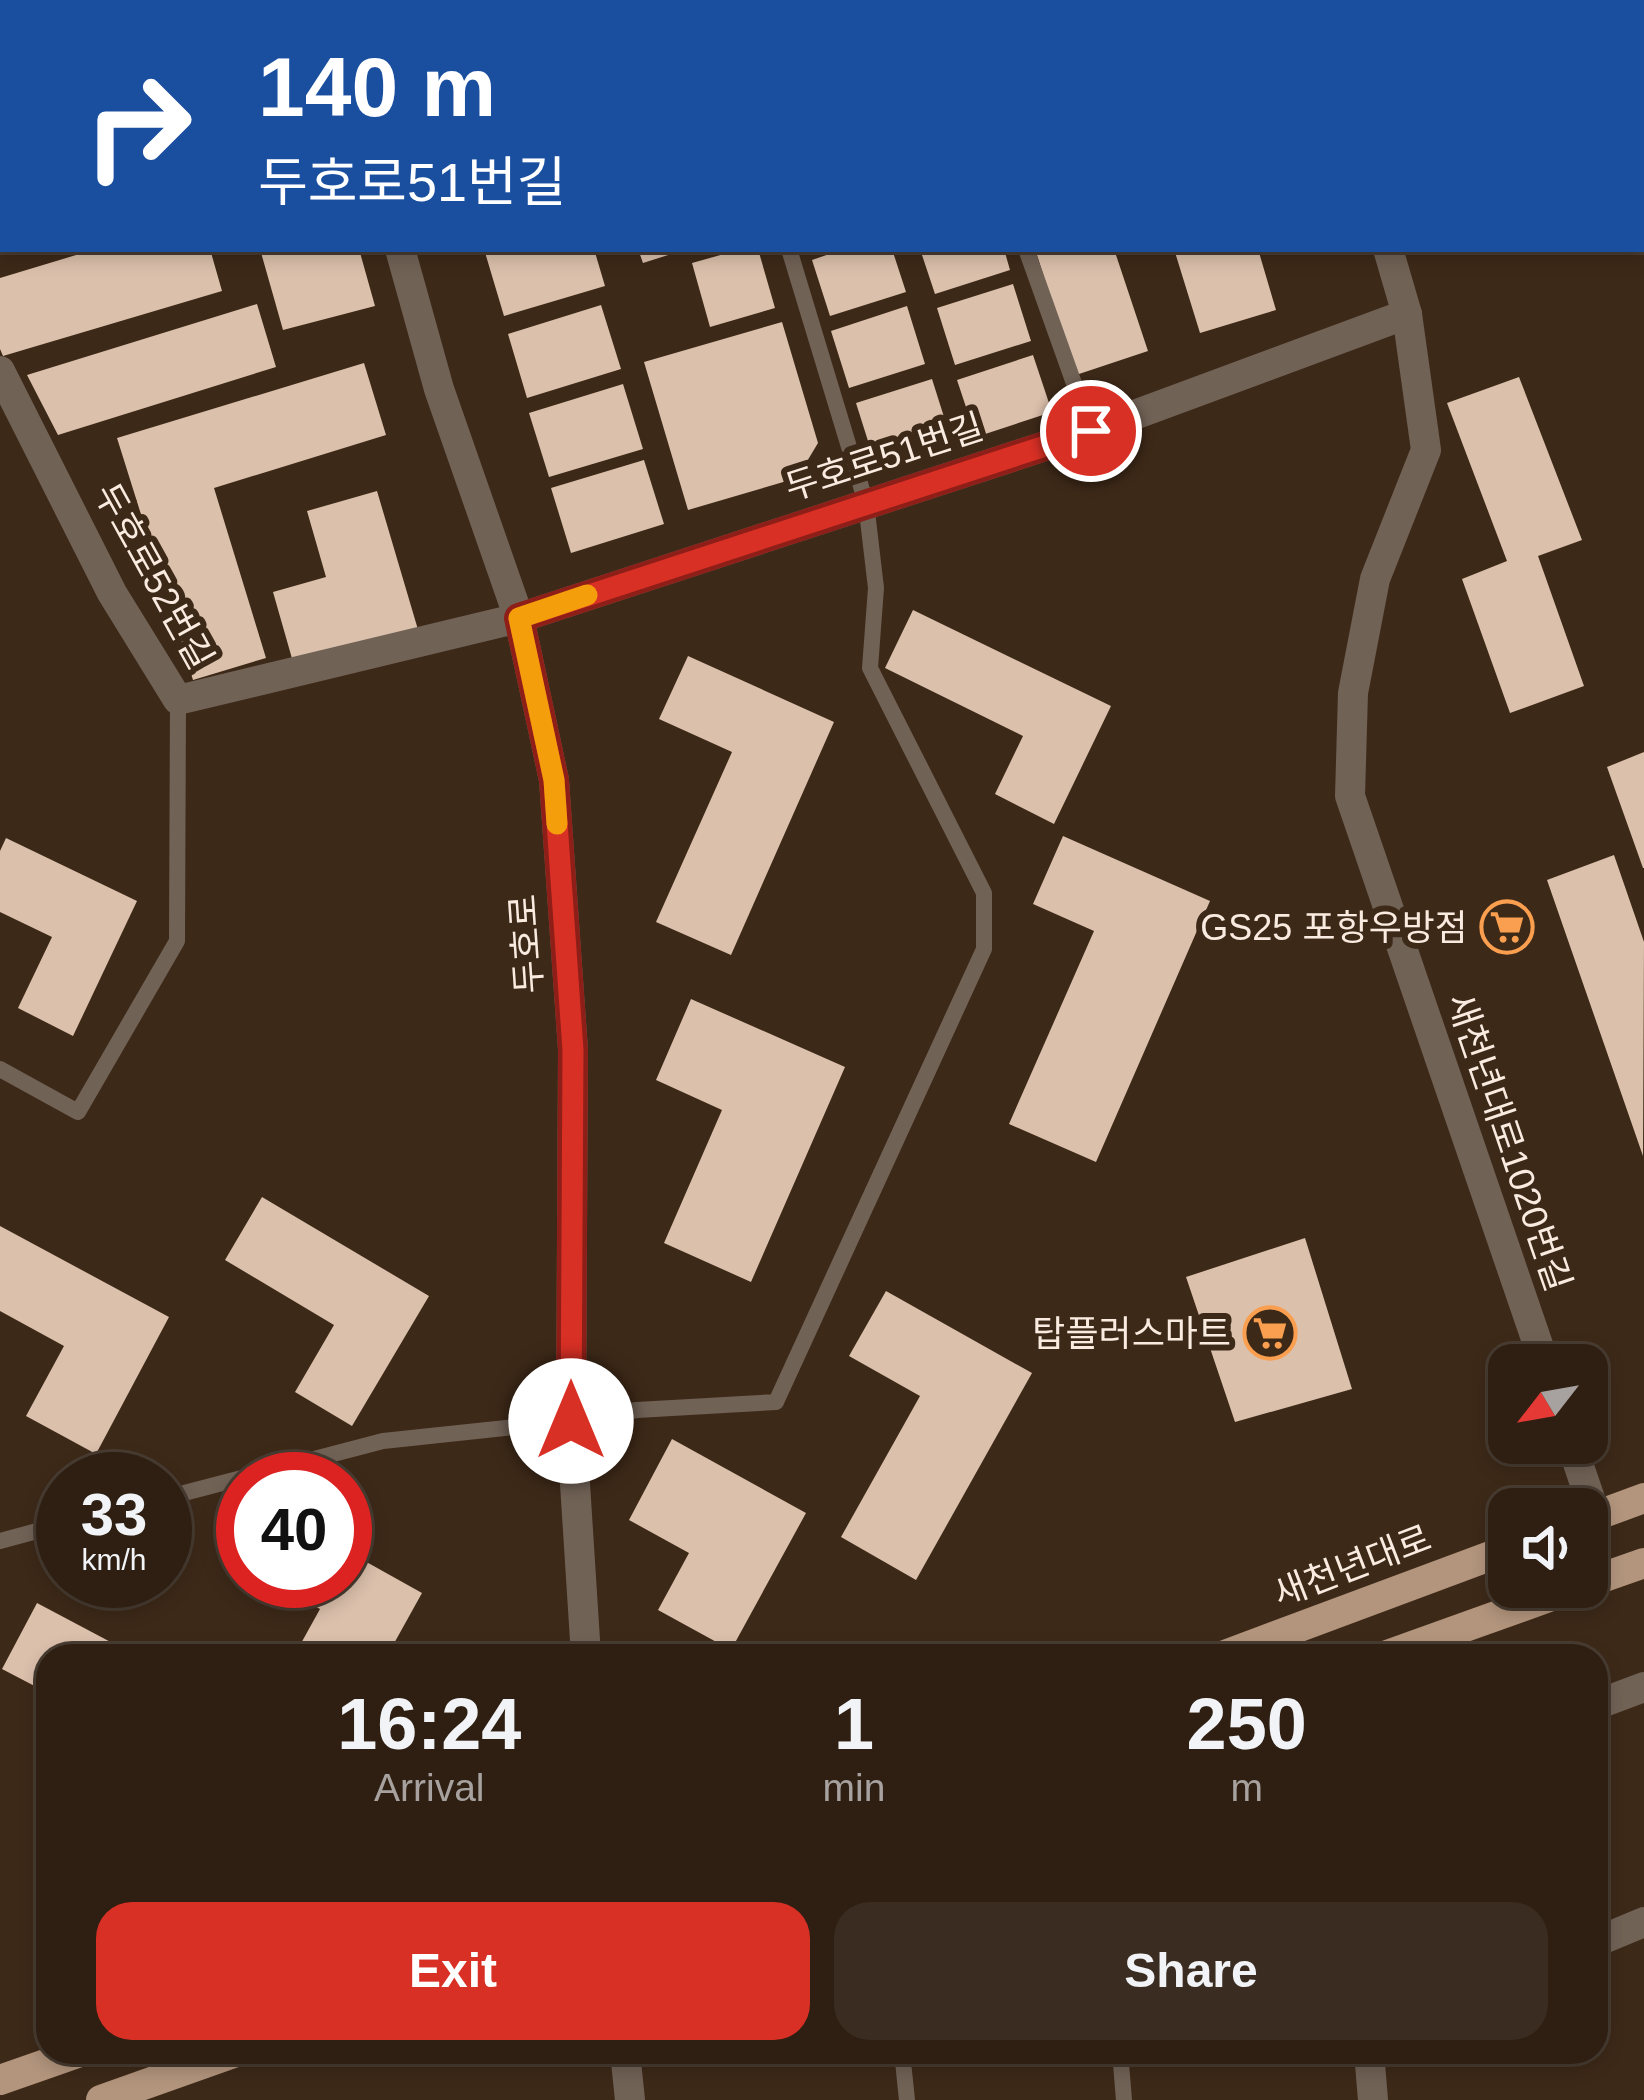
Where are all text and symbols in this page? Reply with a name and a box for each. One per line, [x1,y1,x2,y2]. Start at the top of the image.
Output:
text: 140 m [258,40,496,134]
icon: right [60,48,216,204]
text: 두호로51번길 [258,152,566,212]
pin [1040,380,1142,482]
icon: arrive [1058,398,1124,464]
street label: 두호로51번길 [780,406,988,508]
street label: 두호로52번길 [86,476,222,676]
street label: 두호로 [502,893,550,995]
supermarket icon: GS25 포항우방점 [1479,899,1535,955]
place label: GS25 포항우방점 [1200,907,1468,948]
street label: 새천년대로1020번길 [1439,988,1579,1296]
supermarket icon: 탑플러스마트 [1242,1305,1298,1361]
place label: 탑플러스마트 [1032,1313,1231,1354]
north arrow [1488,1344,1608,1464]
map controls [1488,1344,1608,1608]
position arrow [508,1358,634,1484]
speed limit sign: 40 [216,1452,372,1608]
text: 33 [81,1481,147,1548]
button: sound [1488,1488,1608,1608]
street label: 새천년대로 [1267,1517,1437,1615]
text: km/h [81,1543,147,1576]
text: 16:24 [337,1684,521,1764]
text: 1 [834,1684,874,1764]
text: 250 [1187,1684,1307,1764]
text: Arrival [374,1766,485,1809]
text: min [823,1766,885,1809]
text: m [1230,1766,1263,1809]
button: Exit [96,1902,810,2040]
button: Share [834,1902,1548,2040]

